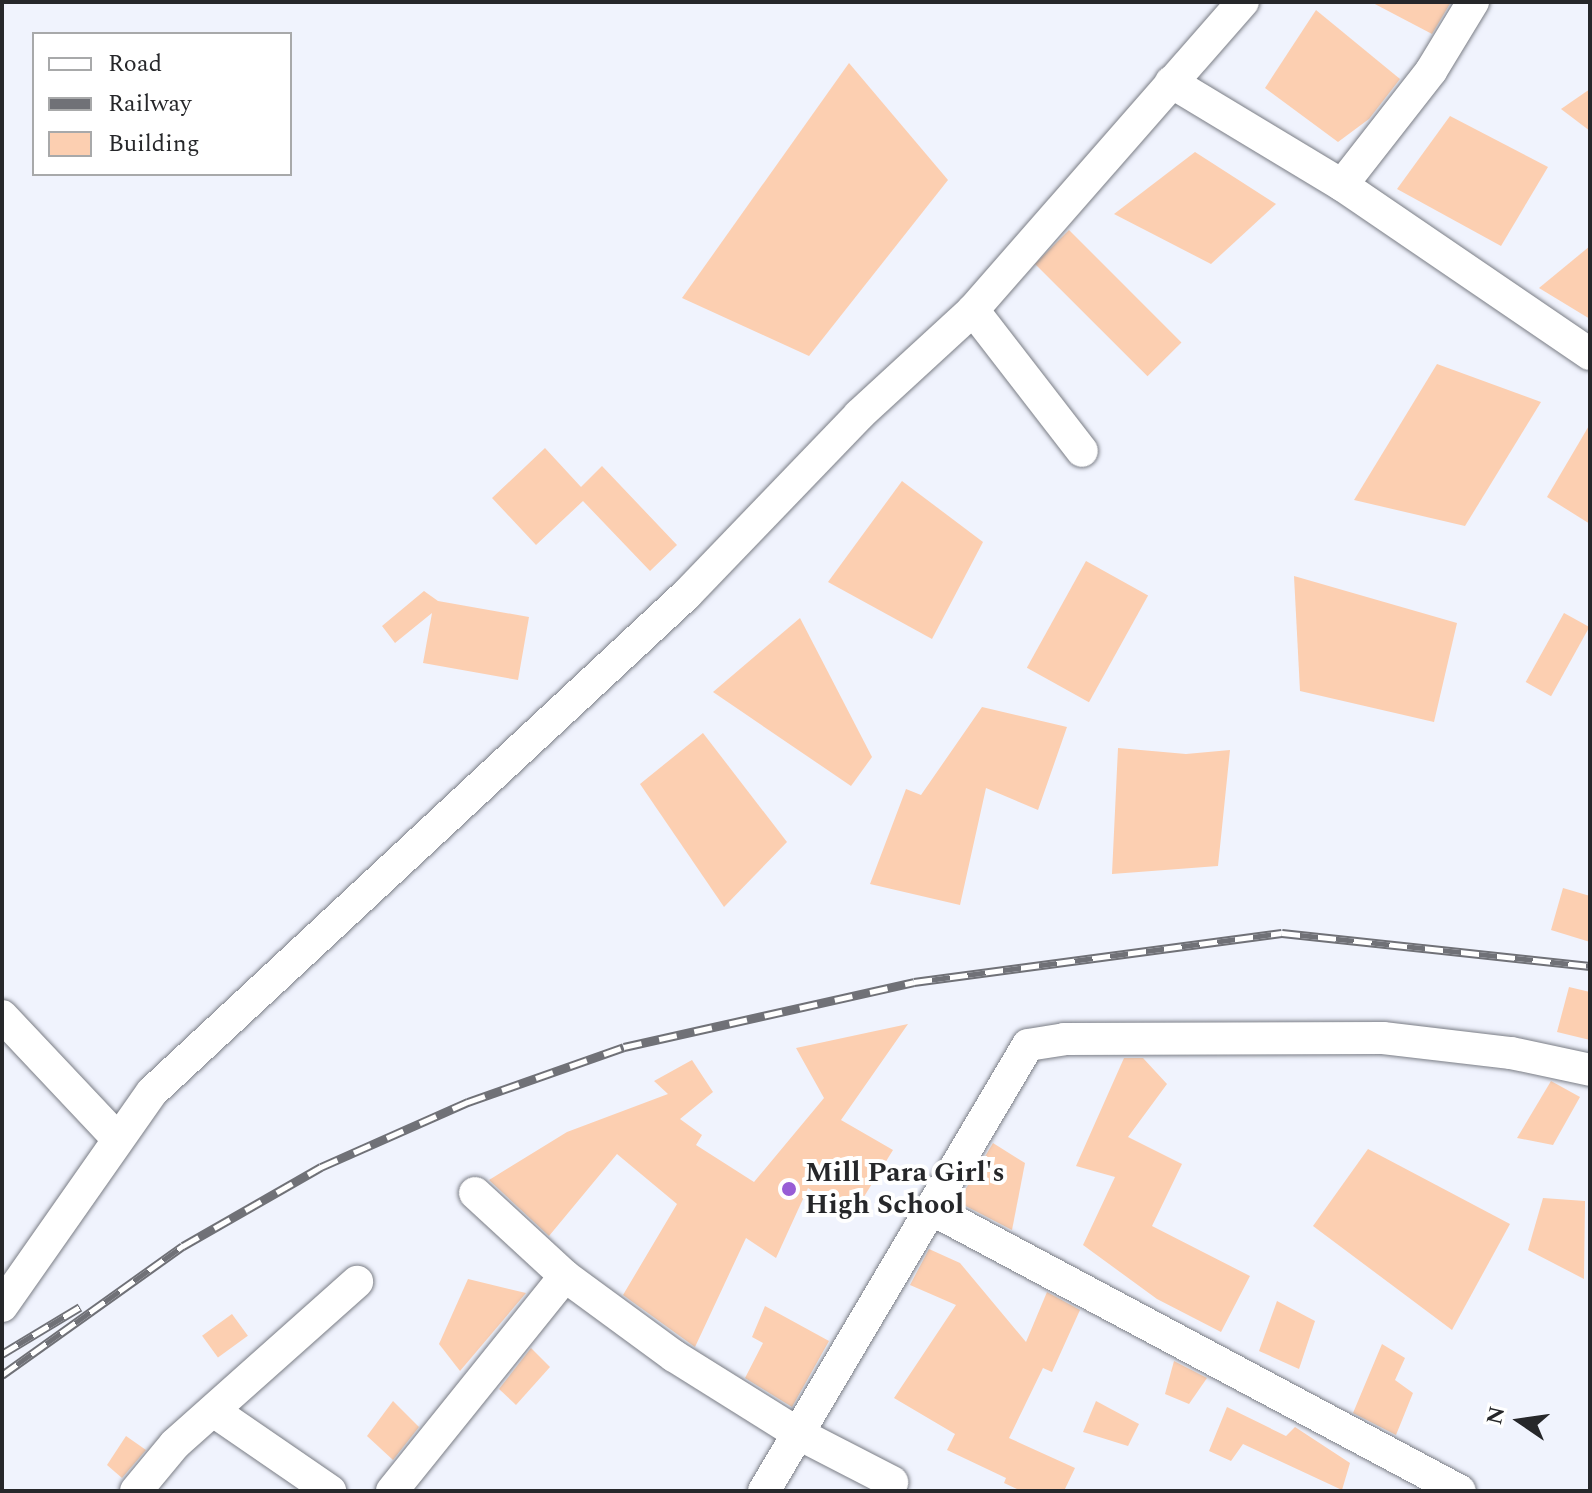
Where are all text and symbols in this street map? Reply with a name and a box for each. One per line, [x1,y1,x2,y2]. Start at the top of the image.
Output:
legend [32,32,292,176]
text: Road [108,46,162,82]
text: Railway [108,86,192,122]
text: Building [108,126,200,162]
place label: Mill Para Girl's High School [805,1156,1005,1222]
marker: Mill Para Girl's High School [780,1180,798,1198]
north arrow [1480,1381,1560,1461]
text: N [1478,1403,1514,1428]

